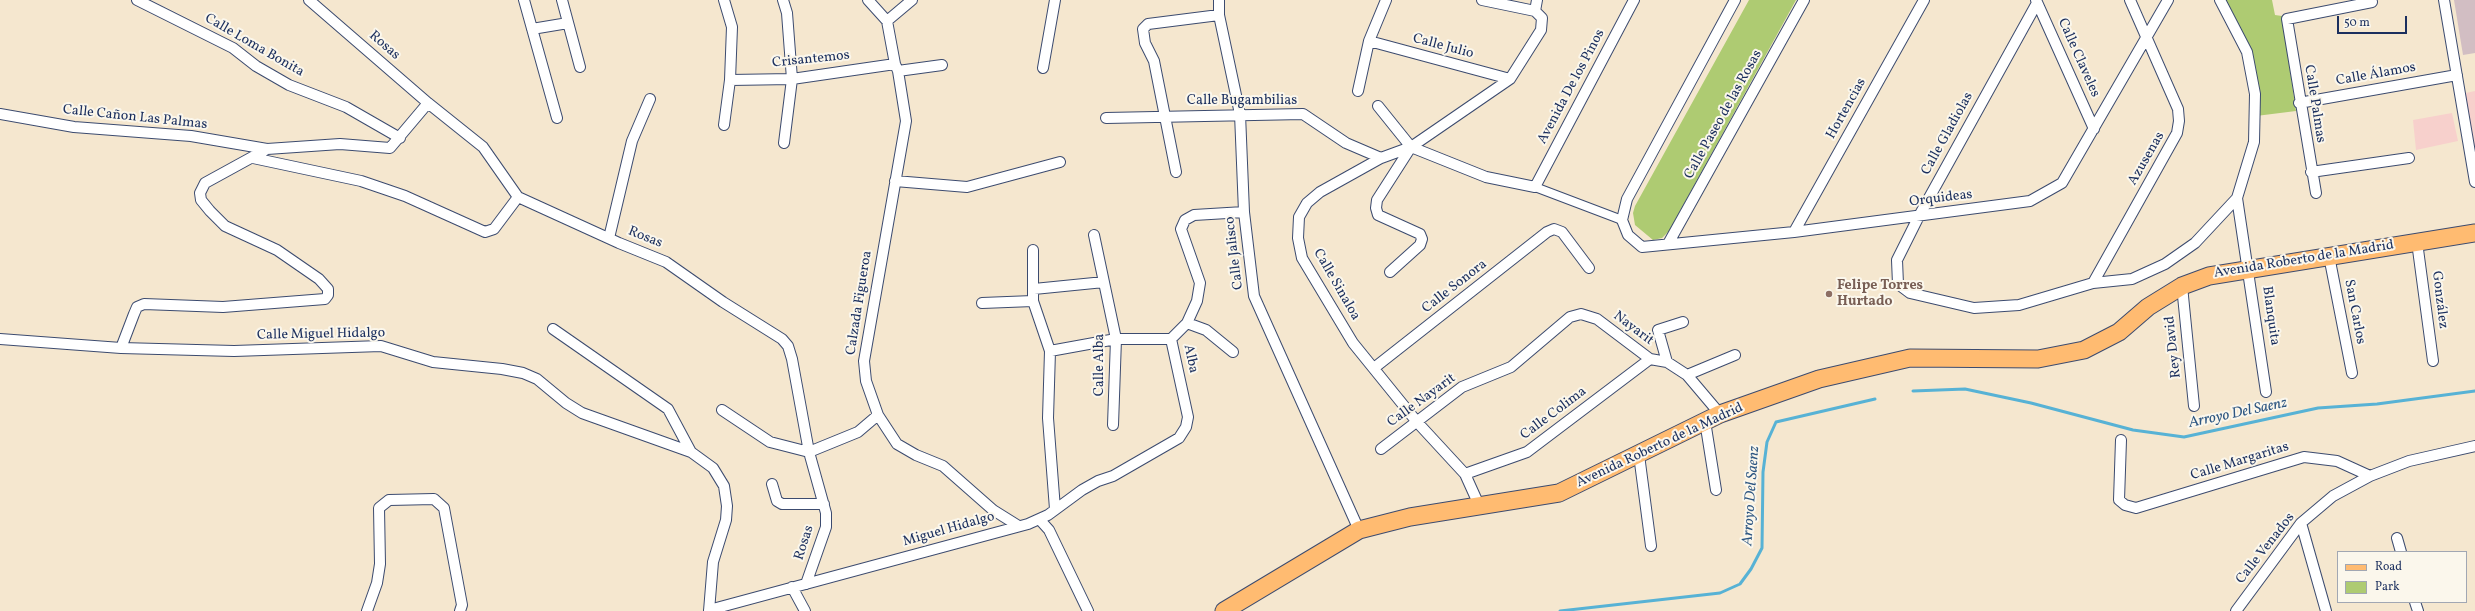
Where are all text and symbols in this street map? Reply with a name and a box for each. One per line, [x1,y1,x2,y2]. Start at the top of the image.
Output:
scale bar [2339,8,2409,34]
street label: Calle Loma Bonita [201,11,307,81]
text: 50 m [2344,15,2370,31]
street label: Calle Claveles [2053,16,2103,100]
street label: Avenida De los Pinos [1535,27,1609,147]
street label: Rosas [365,28,403,64]
street label: Calle Julio [1411,31,1475,63]
street label: Crisantemos [771,48,851,72]
street label: Calle Paseo de las Rosas [1682,48,1766,182]
street label: Calle Álamos [2335,60,2417,90]
street label: Calle Palmas [2300,64,2328,144]
street label: Hortencias [1823,76,1871,142]
street label: Calle Gladiolas [1918,90,1978,178]
street label: Calle Bugambilias [1187,93,1297,109]
street label: Calle Cañon Las Palmas [62,102,208,134]
street label: Azusenas [2125,129,2169,189]
street label: Orquideas [1909,187,1973,211]
street label: Calle Jalisco [1222,215,1248,291]
street label: Rosas [625,224,665,252]
street label: Avenida Roberto de la Madrid [2213,237,2395,283]
street label: Calle Sinaloa [1309,246,1363,324]
street label: Calzada Figueroa [843,250,877,356]
street label: Calle Sonora [1419,256,1491,318]
street label: González [2427,270,2451,330]
place label: Felipe Torres Hurtado [1837,278,1923,310]
street label: San Carlos [2340,278,2368,346]
street label: Blanquita [2258,285,2282,347]
marker: Felipe Torres Hurtado [1824,289,1834,299]
street label: Nayarit [1609,308,1657,350]
street label: Rey David [2162,315,2186,379]
street label: Calle Miguel Hidalgo [257,325,385,345]
street label: Calle Alba [1092,334,1108,396]
street label: Alba [1179,343,1201,375]
street label: Calle Nayarit [1385,371,1459,431]
street label: Calle Colima [1518,384,1590,444]
water label: Arroyo Del Saenz [2187,395,2289,433]
street label: Avenida Roberto de la Madrid [1574,400,1746,492]
street label: Calle Margaritas [2189,439,2291,485]
water label: Arroyo Del Saenz [1740,445,1764,547]
street label: Miguel Hidalgo [901,509,997,551]
street label: Calle Venados [2233,510,2299,588]
street label: Rosas [791,523,819,563]
legend [2337,551,2467,603]
text: Road [2375,559,2402,575]
text: Park [2375,579,2400,595]

